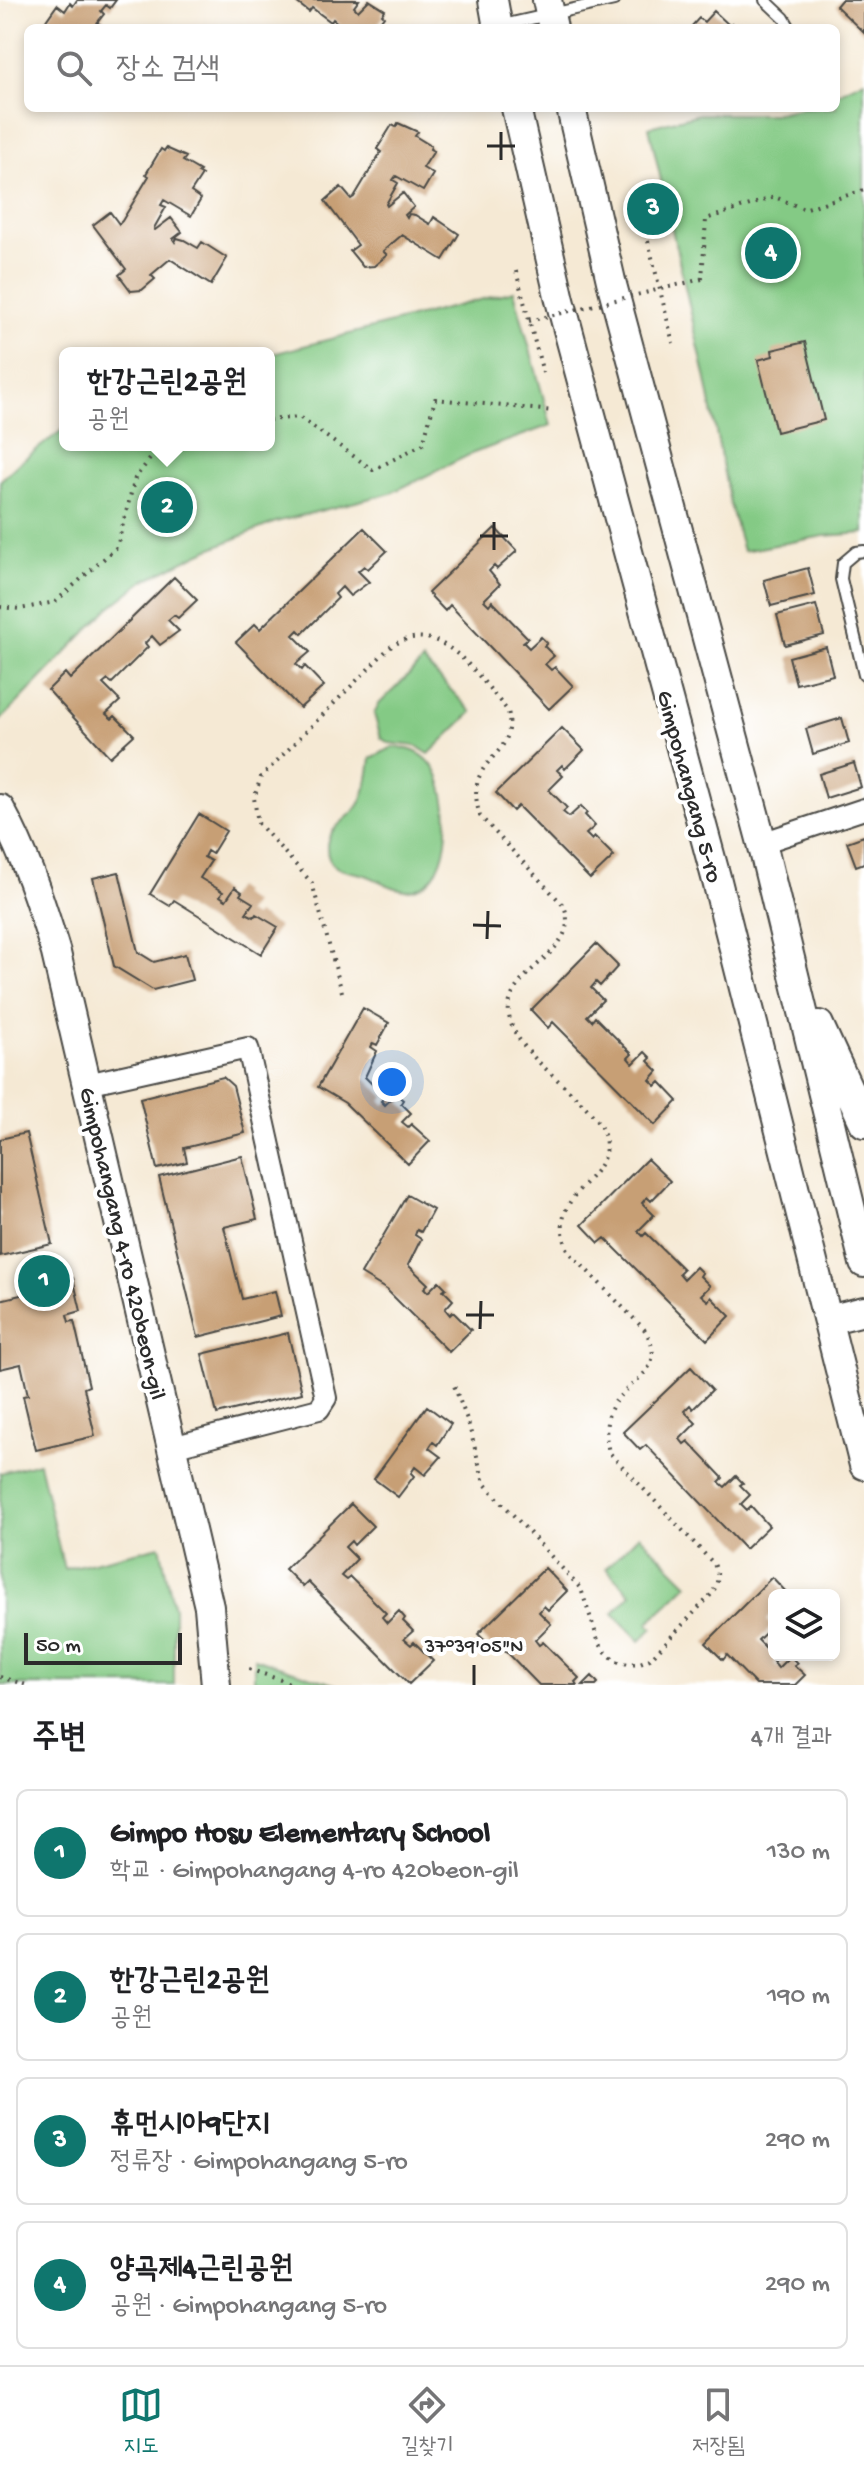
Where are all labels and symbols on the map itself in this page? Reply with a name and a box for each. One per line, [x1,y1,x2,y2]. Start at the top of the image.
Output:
pin: 3 [627,179,679,239]
pin: 4 [745,223,797,283]
pin: 2 [141,477,193,537]
street label: Gimpohangang 5-ro [648,687,727,886]
your location [372,1062,412,1102]
street label: Gimpohangang 4-ro 420beon-gil [70,1085,171,1403]
pin: 1 [18,1251,70,1311]
scale bar [24,1629,182,1665]
text: 37°39'05"N [424,1637,523,1660]

